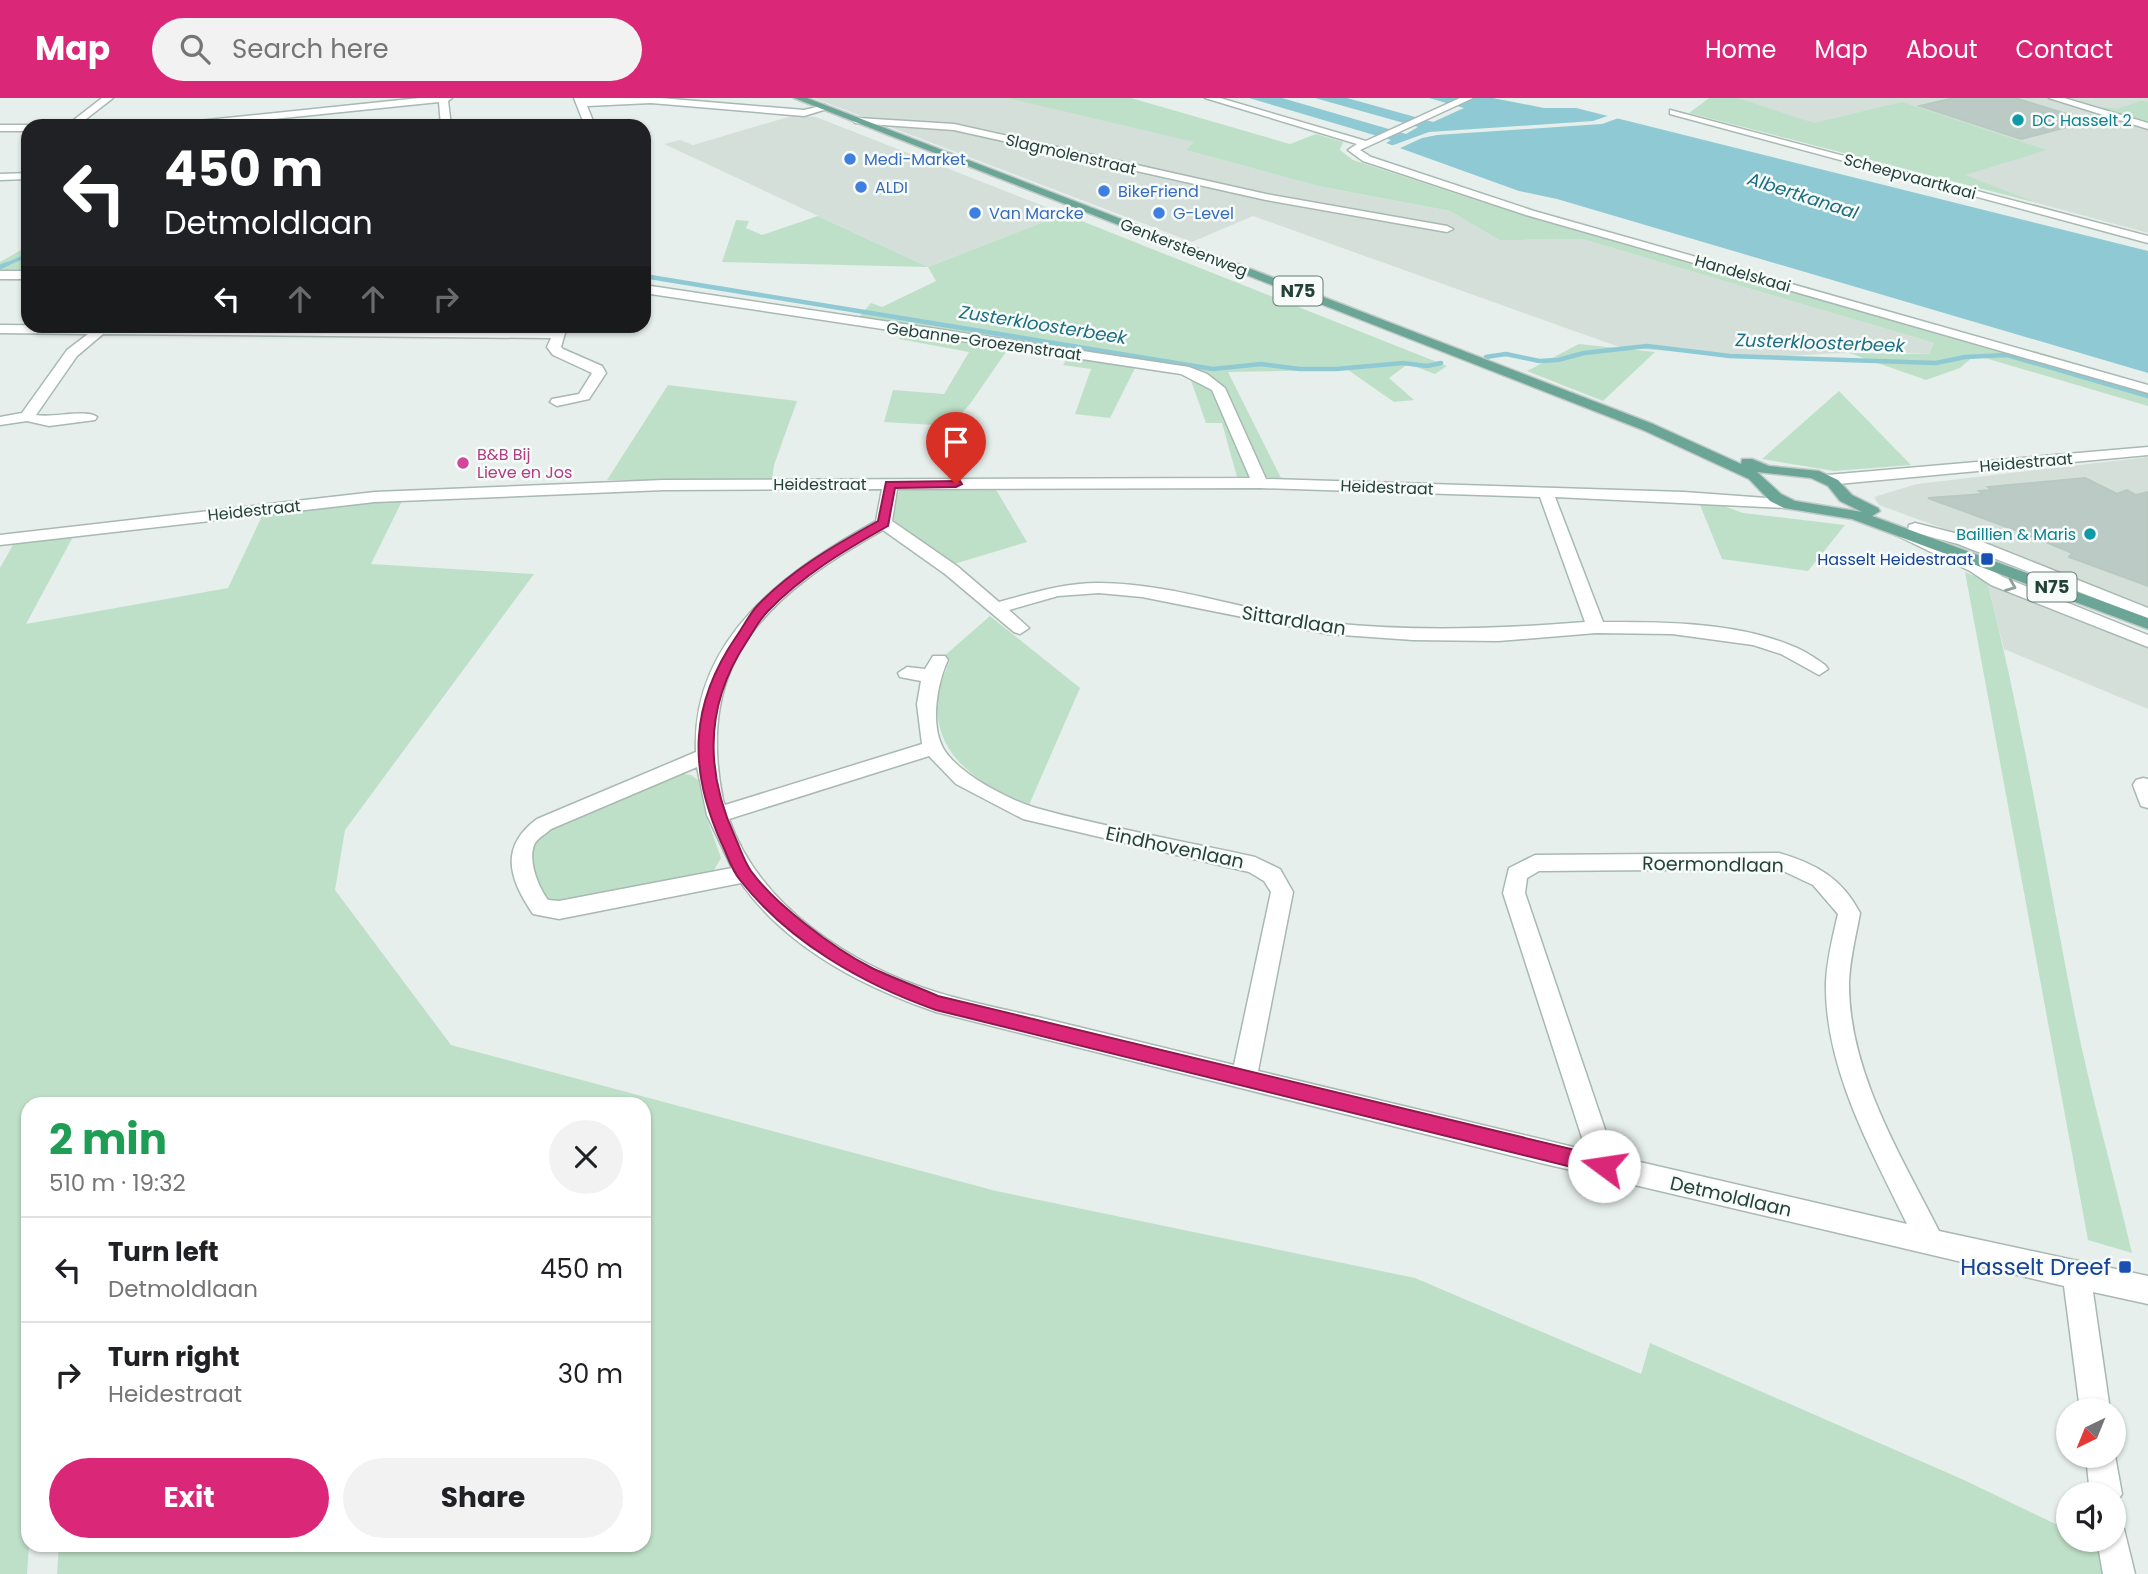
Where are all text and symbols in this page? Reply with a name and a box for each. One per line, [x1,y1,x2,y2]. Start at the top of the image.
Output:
search box [152,18,642,81]
text: Map [35,25,110,72]
icon: search [176,30,214,68]
text: Search here [232,31,389,67]
text: Home [1705,33,1777,66]
text: Map [1815,33,1868,66]
text: About [1906,33,1977,66]
text: Contact [2015,33,2113,66]
place label: DC Hasselt 2 [2032,109,2132,132]
marker: DC Hasselt 2 [2010,112,2026,128]
street label: Slagmolenstraat [1003,128,1139,181]
text: 450 m [164,135,323,203]
icon: left [49,147,140,238]
place label: Medi-Market [864,148,966,171]
street label: Scheepvaartkaai [1841,148,1979,205]
marker: Medi-Market [842,151,858,167]
water label: Albertkanaal [1744,166,1862,225]
place label: ALDI [875,176,908,199]
marker: ALDI [853,179,869,195]
place label: BikeFriend [1118,180,1199,203]
marker: BikeFriend [1096,183,1112,199]
text: Detmoldlaan [164,200,373,245]
place label: Van Marcke [989,202,1084,225]
place label: G-Level [1173,202,1234,225]
marker: Van Marcke [967,205,983,221]
marker: G-Level [1151,205,1167,221]
street label: Genkersteenweg [1117,213,1251,282]
street label: Handelskaai [1692,249,1794,298]
road number: N75 [1274,276,1322,306]
icon: left [208,280,246,318]
icon: ahead [281,280,319,318]
icon: ahead [354,280,392,318]
icon: right [427,280,465,318]
water label: Zusterkloosterbeek [956,299,1129,350]
street label: Gebanne-Groezenstraat [885,316,1083,367]
water label: Zusterkloosterbeek [1734,327,1906,358]
pin [926,412,986,484]
icon: arrive [937,423,975,461]
place label: B&B Bij Lieve en Jos [477,443,572,484]
street label: Heidestraat [1979,447,2074,478]
marker: B&B Bij Lieve en Jos [455,455,471,471]
street label: Heidestraat [773,473,867,496]
street label: Heidestraat [1340,474,1434,501]
street label: Heidestraat [206,494,302,527]
place label: Baillien & Maris [1956,523,2076,546]
marker: Baillien & Maris [2082,526,2098,542]
place label: Hasselt Heidestraat [1817,548,1973,571]
marker: Hasselt Heidestraat [1979,551,1995,567]
road number: N75 [2028,573,2076,602]
one-way arrow [2004,578,2016,592]
street label: Sittardlaan [1240,599,1348,642]
street label: Eindhovenlaan [1103,820,1247,875]
street label: Roermondlaan [1642,850,1784,879]
text: 2 min [49,1110,167,1169]
button: close [549,1120,623,1194]
position arrow [1567,1129,1641,1203]
text: 510 m · 19:32 [49,1167,186,1199]
street label: Detmoldlaan [1667,1169,1794,1224]
text: Turn left [108,1234,219,1270]
icon: left [49,1251,87,1289]
text: 450 m [540,1251,623,1287]
place label: Hasselt Dreef [1960,1251,2111,1283]
marker: Hasselt Dreef [2117,1259,2133,1275]
text: Detmoldlaan [108,1273,258,1305]
text: Turn right [108,1339,240,1375]
icon: right [49,1356,87,1394]
text: 30 m [558,1356,623,1392]
text: Heidestraat [108,1378,242,1410]
north arrow [2056,1398,2126,1468]
map controls [2056,1398,2126,1552]
button: Exit [49,1458,329,1538]
button: Share [343,1458,623,1538]
button: sound [2056,1482,2126,1552]

